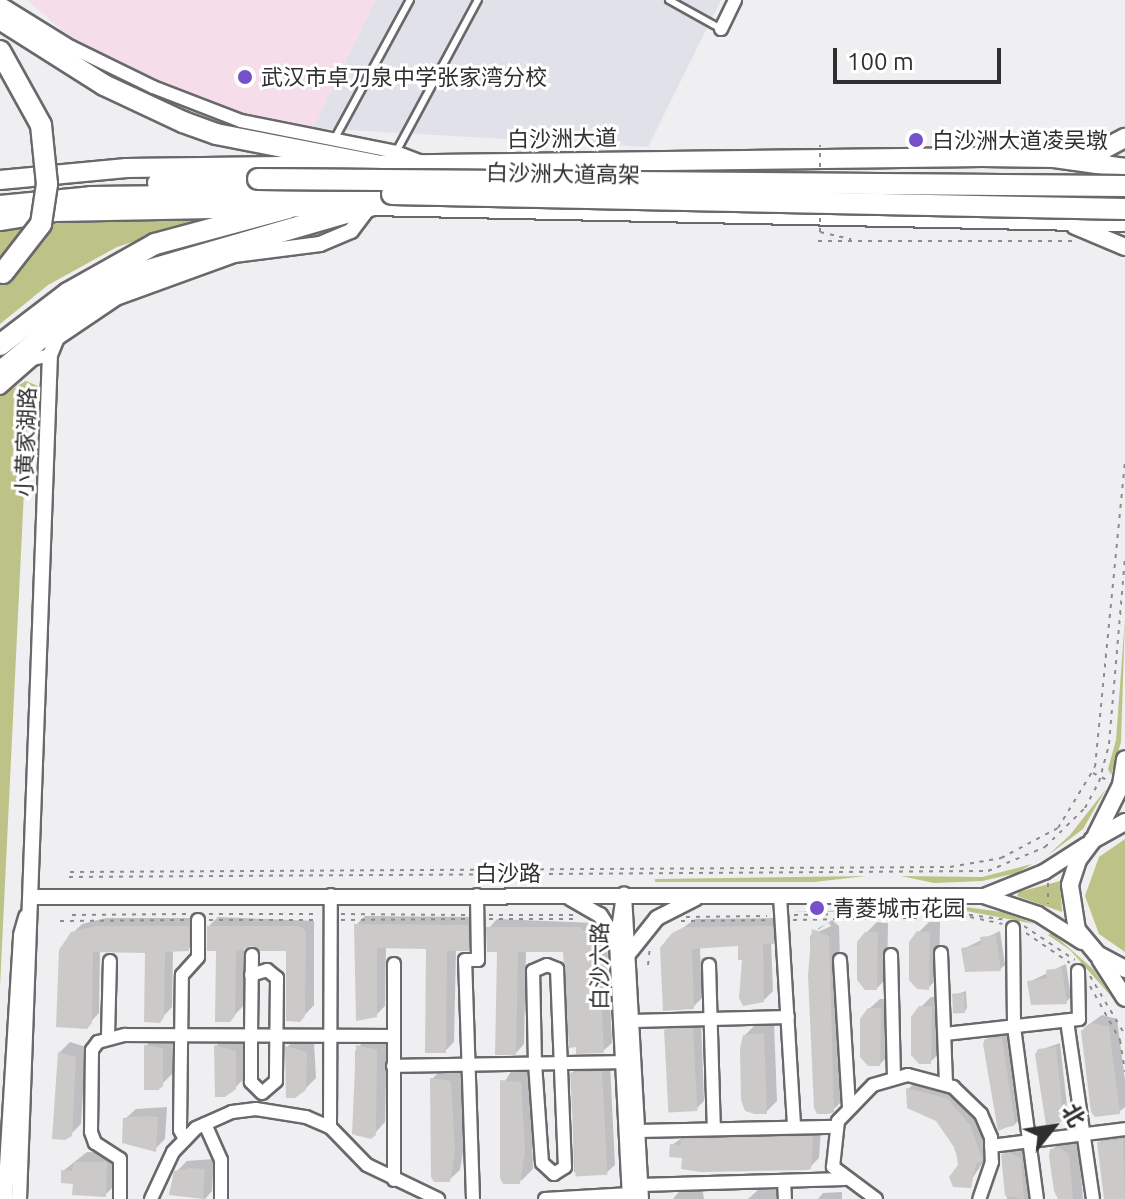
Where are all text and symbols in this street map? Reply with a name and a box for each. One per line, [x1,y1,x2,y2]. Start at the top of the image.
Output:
scale bar [837,32,1005,82]
text: 100 m [847,48,914,75]
place label: 武汉市卓刀泉中学张家湾分校 [261,64,547,90]
marker: 武汉市卓刀泉中学张家湾分校 [236,68,254,86]
street label: 白沙洲大道 [507,124,617,152]
place label: 白沙洲大道凌吴墩 [932,127,1108,153]
marker: 白沙洲大道凌吴墩 [907,131,925,149]
street label: 白沙洲大道高架 [486,158,640,188]
street label: 小黄家湖路 [10,387,40,497]
street label: 白沙路 [475,860,541,886]
place label: 青菱城市花园 [833,895,965,921]
marker: 青菱城市花园 [808,899,826,917]
street label: 白沙六路 [586,922,612,1010]
north arrow [1013,1087,1093,1167]
text: 北 [1058,1099,1091,1131]

